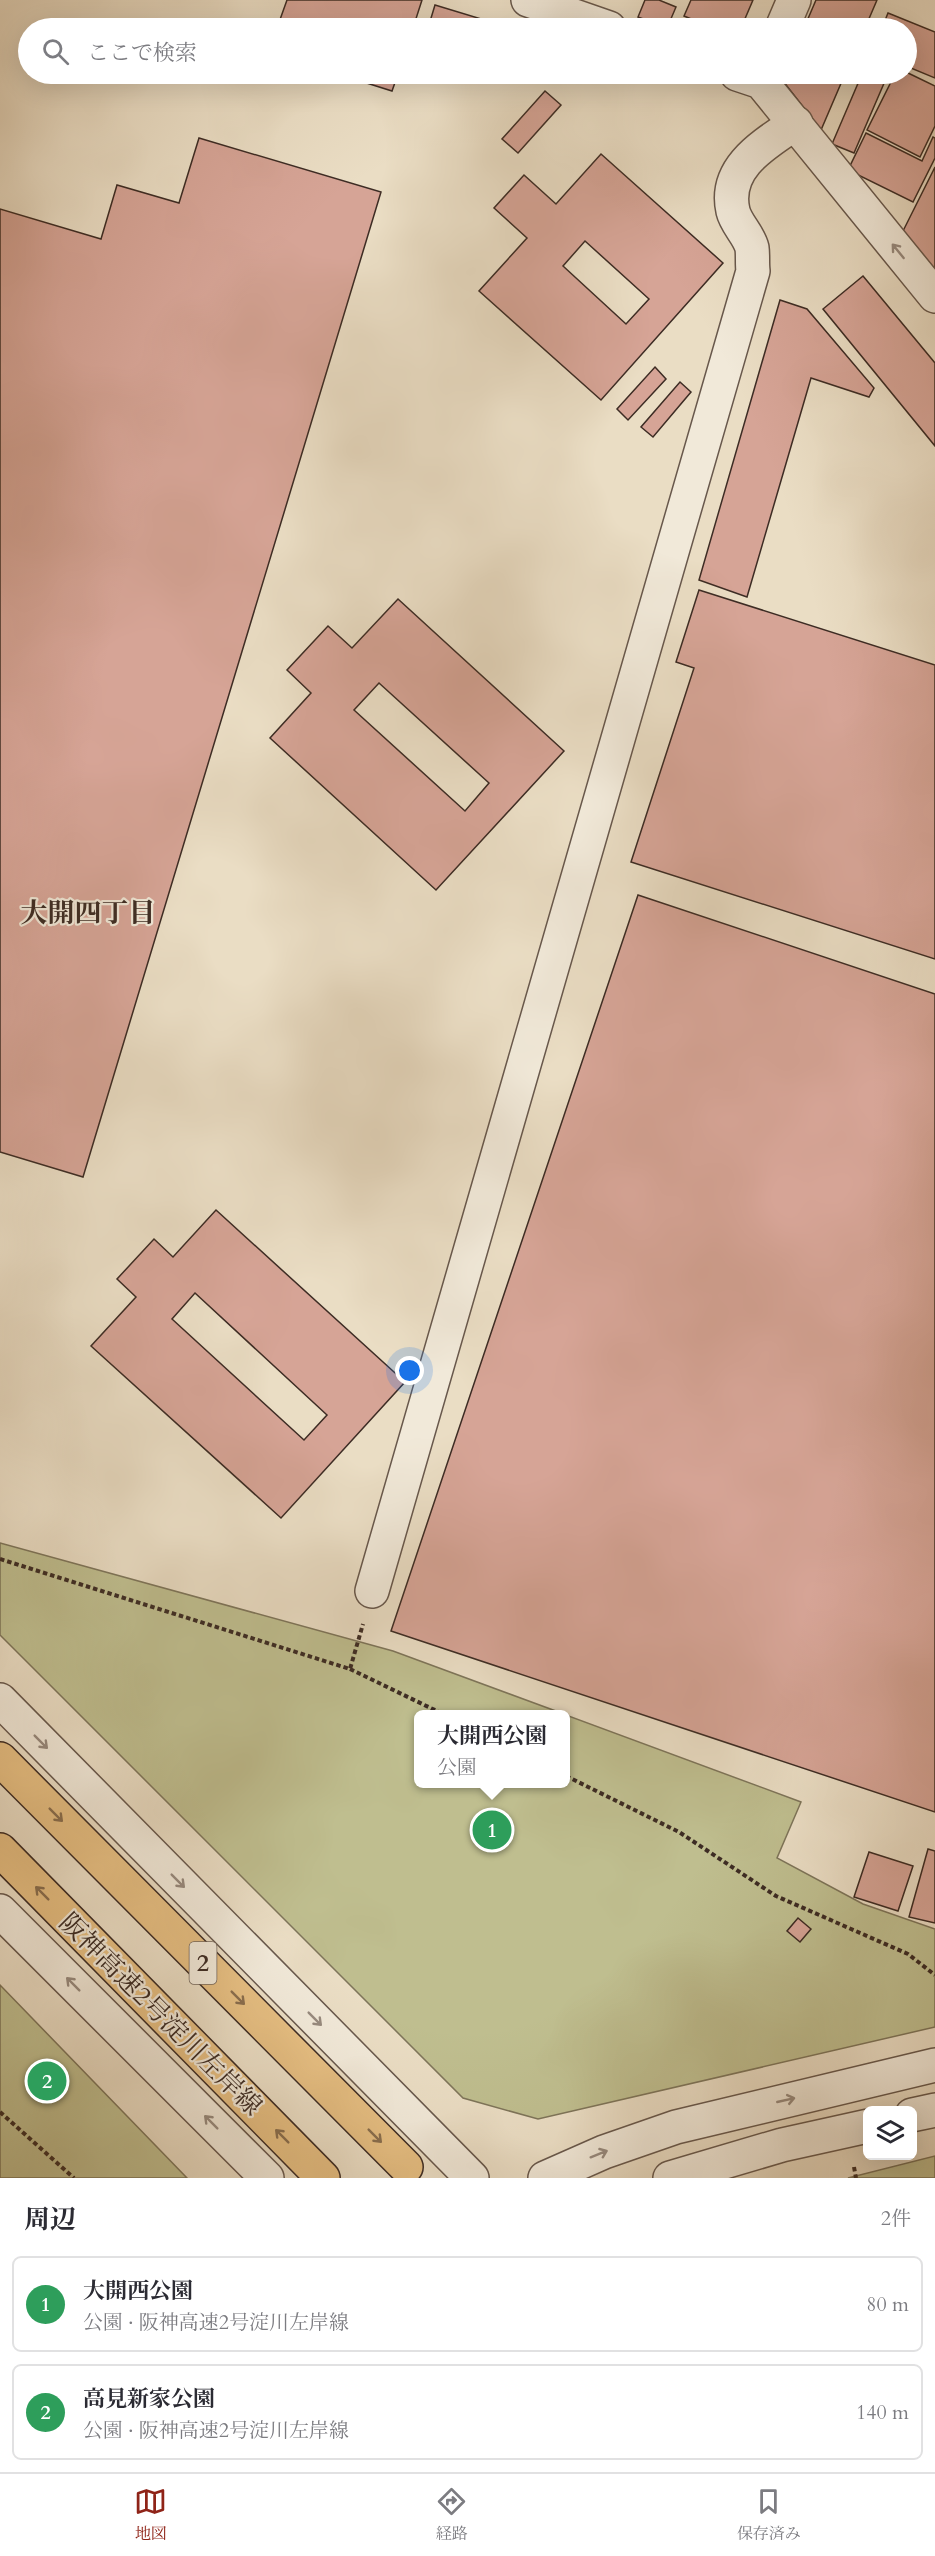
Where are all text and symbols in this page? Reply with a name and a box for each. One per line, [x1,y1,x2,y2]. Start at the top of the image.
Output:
search box [18,18,917,84]
icon: search [39,35,72,68]
text: ここで検索 [87,38,197,68]
one-way arrow [892,243,905,259]
district label: 大開四丁目 [21,895,156,932]
your location [395,1356,424,1385]
popup [414,1710,570,1788]
text: 大開西公園 [437,1721,547,1751]
one-way arrow [34,1734,49,1749]
text: 公園 [437,1754,477,1781]
one-way arrow [49,1808,63,1823]
pin: 1 [472,1808,512,1852]
one-way arrow [171,1873,186,1888]
one-way arrow [34,1885,49,1900]
street label: 阪神高速2号淀川左岸線 [52,1905,270,2123]
road number: 2 [190,1942,216,1984]
one-way arrow [66,1976,81,1991]
one-way arrow [231,1991,245,2006]
one-way arrow [308,2012,323,2027]
pin: 2 [28,2058,66,2104]
one-way arrow [776,2093,795,2105]
map controls [863,2106,917,2160]
button: layers [863,2106,917,2160]
one-way arrow [204,2114,218,2129]
one-way arrow [274,2129,289,2144]
one-way arrow [368,2129,383,2144]
one-way arrow [589,2148,607,2159]
text: 周辺 [24,2202,76,2237]
text: 2件 [881,2205,911,2232]
text: 大開西公園 [83,2276,193,2306]
text: 1 [40,2291,51,2318]
text: 80 m [866,2291,909,2318]
text: 公園 · 阪神高速2号淀川左岸線 [83,2309,349,2336]
text: 高見新家公園 [83,2384,215,2414]
text: 2 [40,2399,51,2426]
text: 140 m [856,2399,909,2426]
text: 公園 · 阪神高速2号淀川左岸線 [83,2417,349,2444]
tab: 地図 [134,2485,167,2545]
tab: 経路 [435,2485,468,2545]
tab: 保存済み [737,2485,801,2545]

